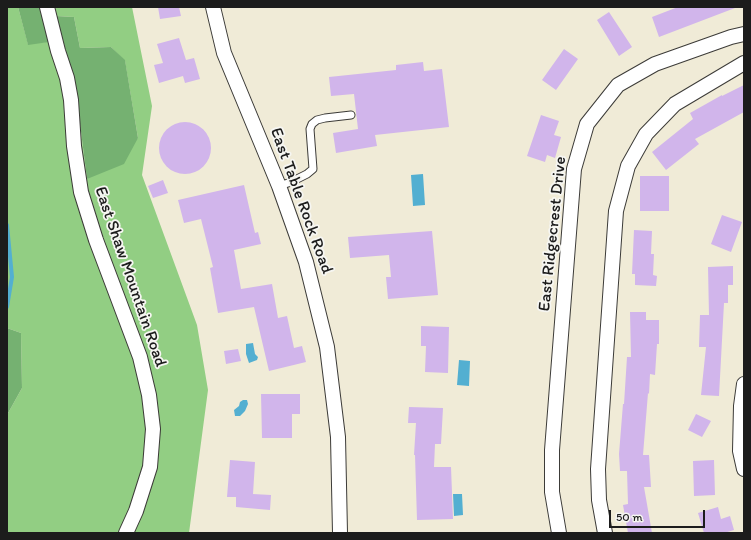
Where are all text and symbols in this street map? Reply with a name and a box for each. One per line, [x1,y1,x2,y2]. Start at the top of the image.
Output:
street label: East Table Rock Road [265,125,337,277]
street label: East Ridgecrest Drive [535,156,571,312]
street label: East Shaw Mountain Road [90,184,170,370]
scale bar [611,502,707,528]
text: 50 m [616,510,642,524]

